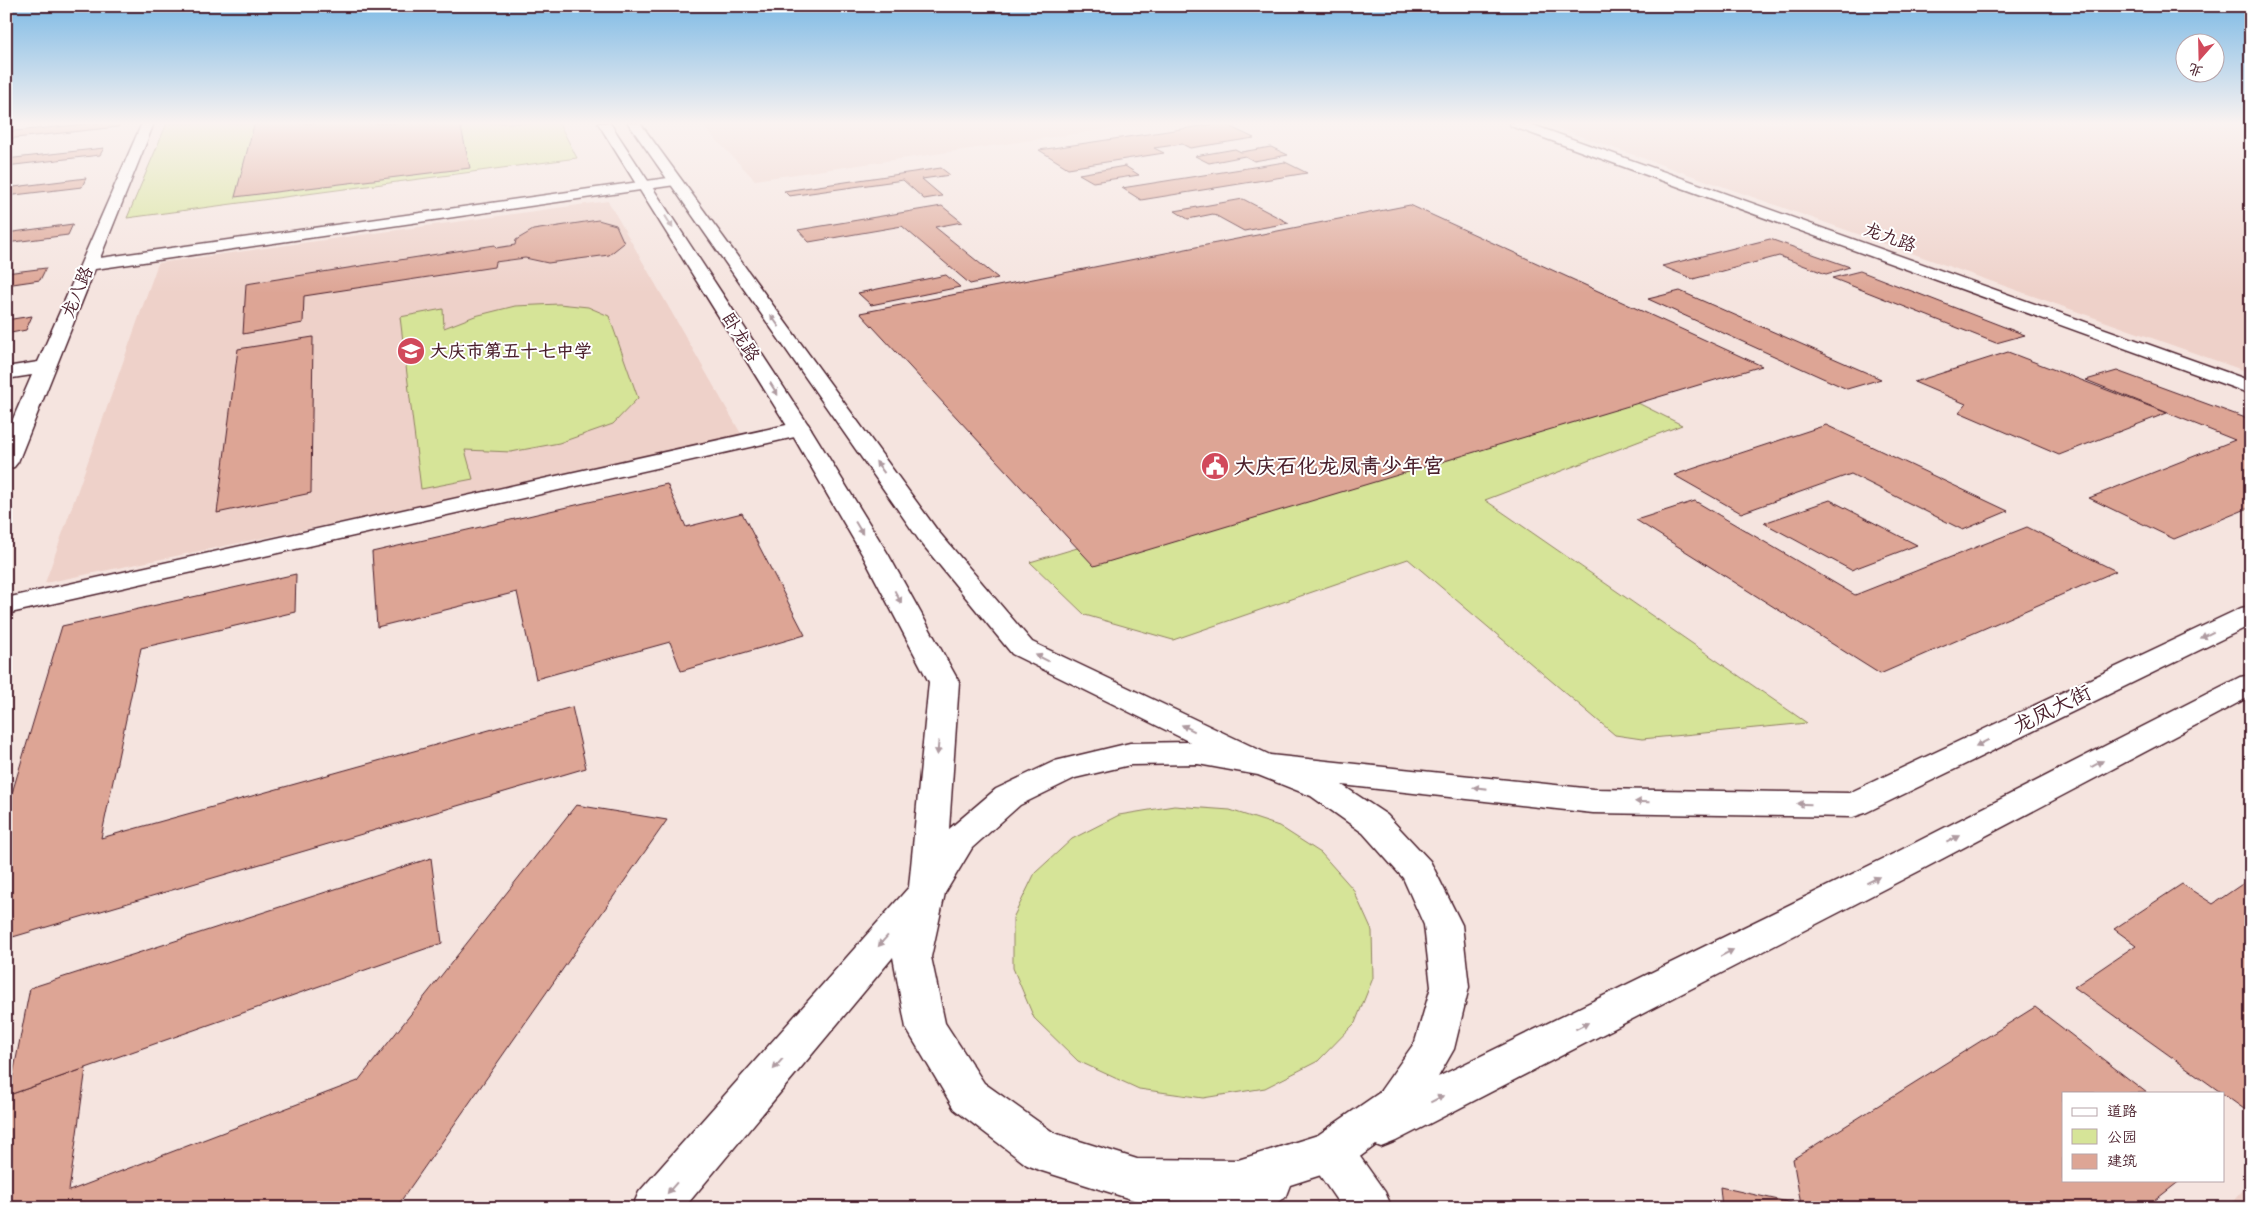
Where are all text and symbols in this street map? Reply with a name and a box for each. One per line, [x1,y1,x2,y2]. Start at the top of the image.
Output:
north arrow [2174,32,2224,82]
text: 北 [2186,59,2205,80]
one-way arrow [664,216,673,229]
street label: 龙九路 [1861,217,1919,257]
street label: 龙八路 [56,263,98,321]
street label: 卧龙路 [717,308,765,366]
one-way arrow [770,314,780,328]
school or university icon: 大庆市第五十七中学 [396,336,426,366]
place label: 大庆市第五十七中学 [430,340,592,362]
one-way arrow [770,383,779,396]
public building icon: 大庆石化龙凤青少年宫 [1200,451,1230,481]
place label: 大庆石化龙凤青少年宫 [1234,453,1444,479]
one-way arrow [875,460,885,474]
one-way arrow [854,521,863,534]
one-way arrow [894,590,902,604]
one-way arrow [2200,631,2214,639]
one-way arrow [1035,653,1049,661]
street label: 龙凤大街 [2009,679,2095,739]
one-way arrow [1181,724,1195,732]
one-way arrow [1974,739,1989,747]
one-way arrow [934,740,942,756]
one-way arrow [2090,760,2104,768]
one-way arrow [1472,784,1488,792]
one-way arrow [1633,798,1649,806]
one-way arrow [1796,800,1812,808]
one-way arrow [1945,835,1960,843]
one-way arrow [1865,876,1880,884]
one-way arrow [878,934,889,947]
one-way arrow [1720,949,1735,957]
one-way arrow [1575,1022,1589,1030]
one-way arrow [772,1058,783,1071]
legend [2062,1092,2224,1182]
one-way arrow [1430,1095,1444,1103]
text: 道路 [2107,1102,2137,1121]
text: 公园 [2107,1128,2137,1147]
text: 建筑 [2107,1152,2137,1171]
one-way arrow [666,1181,678,1193]

